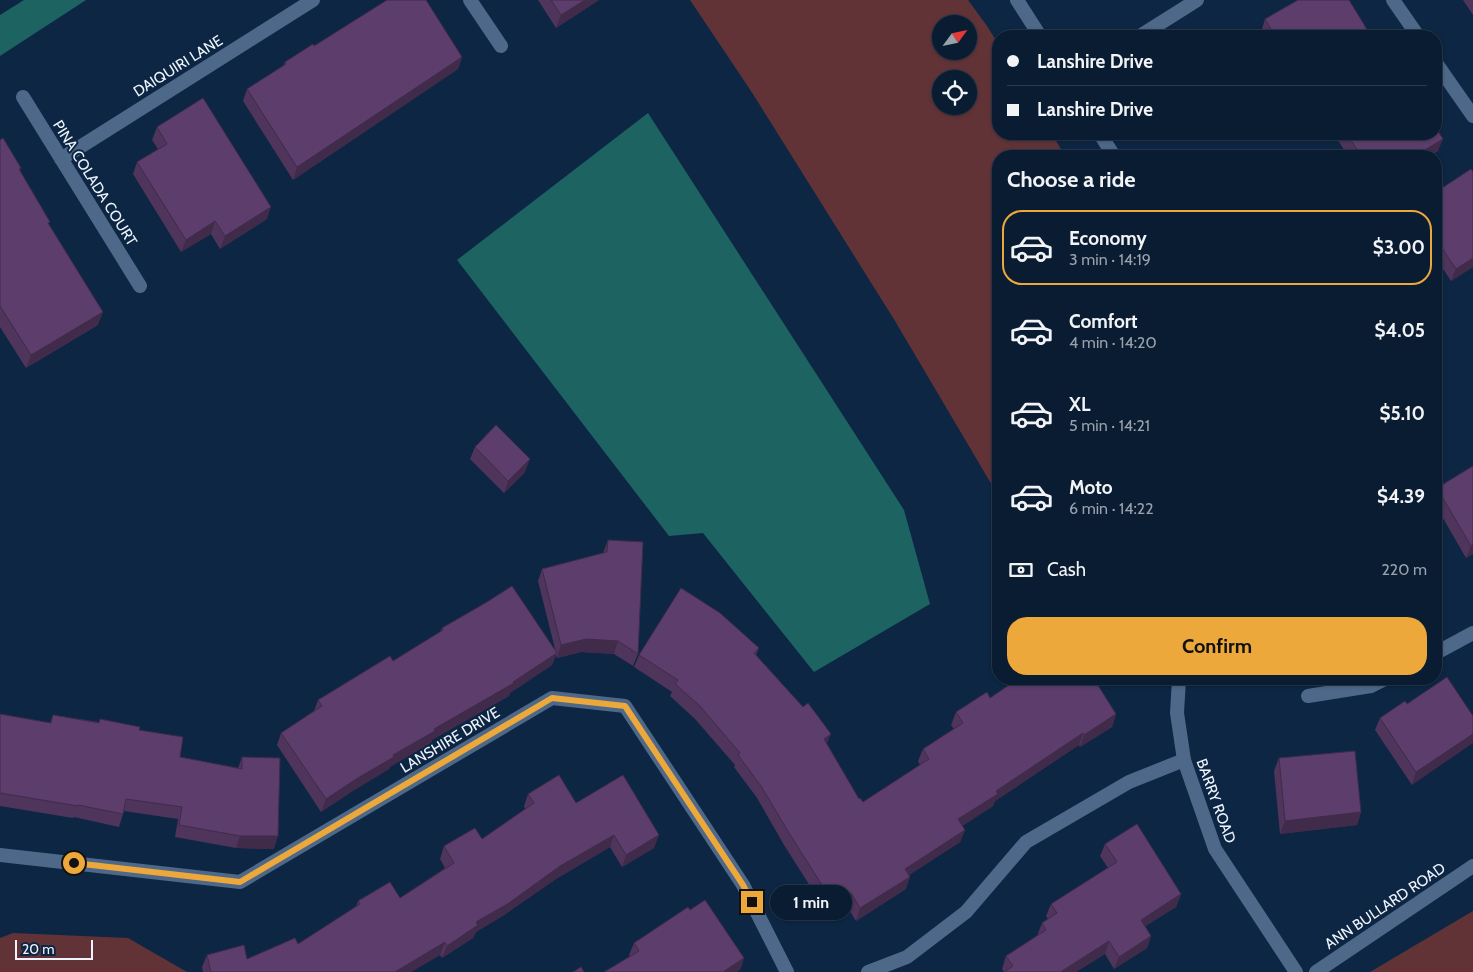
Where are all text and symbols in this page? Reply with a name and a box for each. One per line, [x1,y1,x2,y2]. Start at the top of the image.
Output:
north arrow [932,15,978,60]
map controls [932,15,977,115]
street label: DAIQUIRI LANE [130,31,226,101]
text: Lanshire Drive [1037,50,1153,73]
button: locate [932,70,977,115]
text: Lanshire Drive [1037,98,1153,121]
street label: PINA COLADA COURT [49,117,141,249]
text: Choose a ride [1007,166,1136,193]
icon: car [1009,225,1054,270]
text: Economy [1069,227,1147,250]
text: $3.00 [1373,236,1425,259]
text: 3 min · 14:19 [1069,250,1151,269]
icon: car [1009,308,1054,353]
text: Comfort [1069,310,1138,333]
text: $4.05 [1375,319,1425,342]
text: 4 min · 14:20 [1069,333,1157,352]
icon: car [1009,391,1054,436]
text: XL [1069,393,1090,416]
text: $5.10 [1379,402,1425,425]
text: 5 min · 14:21 [1069,416,1150,435]
icon: car [1009,474,1054,519]
text: Moto [1069,476,1113,499]
text: $4.39 [1377,485,1425,508]
text: 6 min · 14:22 [1069,499,1154,518]
icon: cash [1007,556,1035,584]
text: Cash [1047,558,1086,581]
text: 220 m [1381,560,1427,579]
button: Confirm [1007,617,1427,675]
street label: LANSHIRE DRIVE [397,703,503,777]
street label: BARRY ROAD [1192,756,1240,846]
route start [63,852,85,874]
street label: ANN BULLARD ROAD [1321,859,1449,953]
callout: 1 min [770,884,852,920]
route end [741,891,763,913]
text: 1 min [793,893,829,912]
scale bar [15,937,92,960]
text: 20 m [22,940,55,958]

